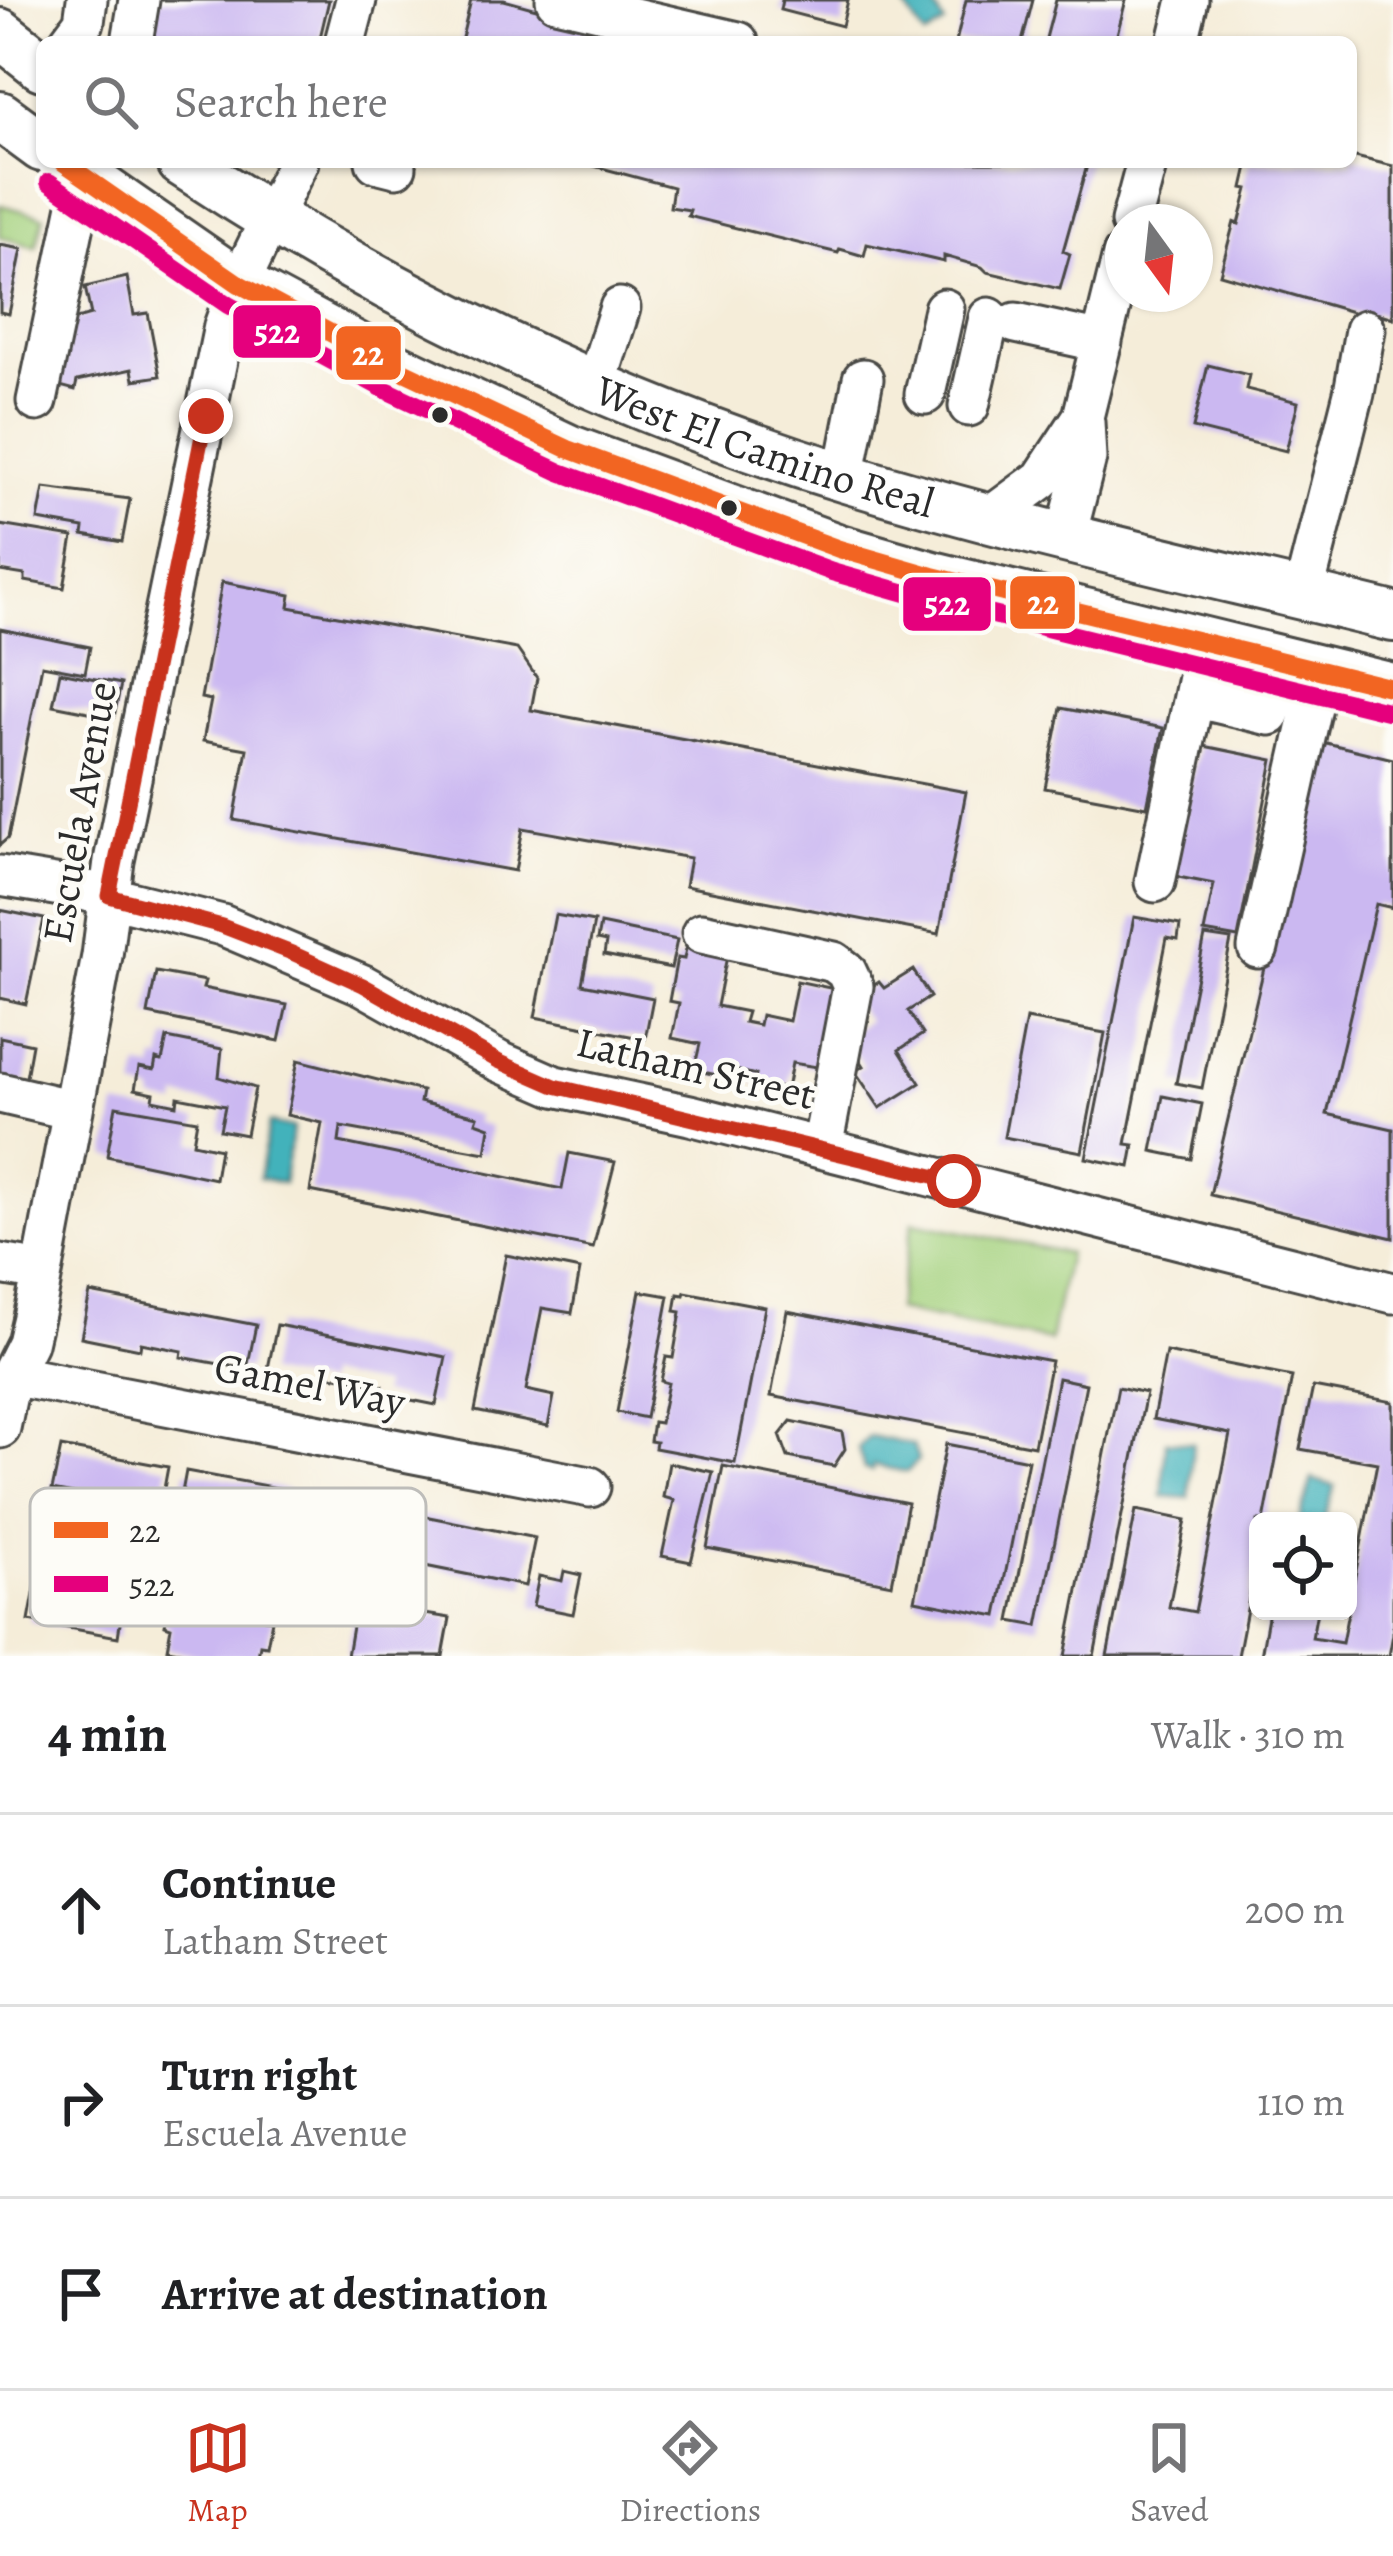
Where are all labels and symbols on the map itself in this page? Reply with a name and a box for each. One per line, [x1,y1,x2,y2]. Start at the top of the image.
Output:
north arrow [1105,204,1213,312]
line badge: 522 [231,303,323,360]
text: 522 [254,309,300,354]
line badge: 22 [334,324,403,382]
text: 22 [352,331,384,376]
street label: West El Camino Real [586,360,941,531]
route end [179,389,233,443]
unlabelled marker [429,404,451,426]
unlabelled marker [718,497,740,519]
line badge: 22 [1008,574,1077,631]
line badge: 522 [901,575,993,633]
text: 22 [1027,580,1059,625]
text: 522 [924,581,970,626]
street label: Escuela Avenue [28,677,130,947]
street label: Latham Street [571,1013,821,1123]
route start [927,1154,981,1208]
street label: Gamel Way [210,1338,411,1431]
legend [30,1488,426,1626]
text: 22 [129,1508,160,1553]
text: 522 [129,1562,175,1607]

